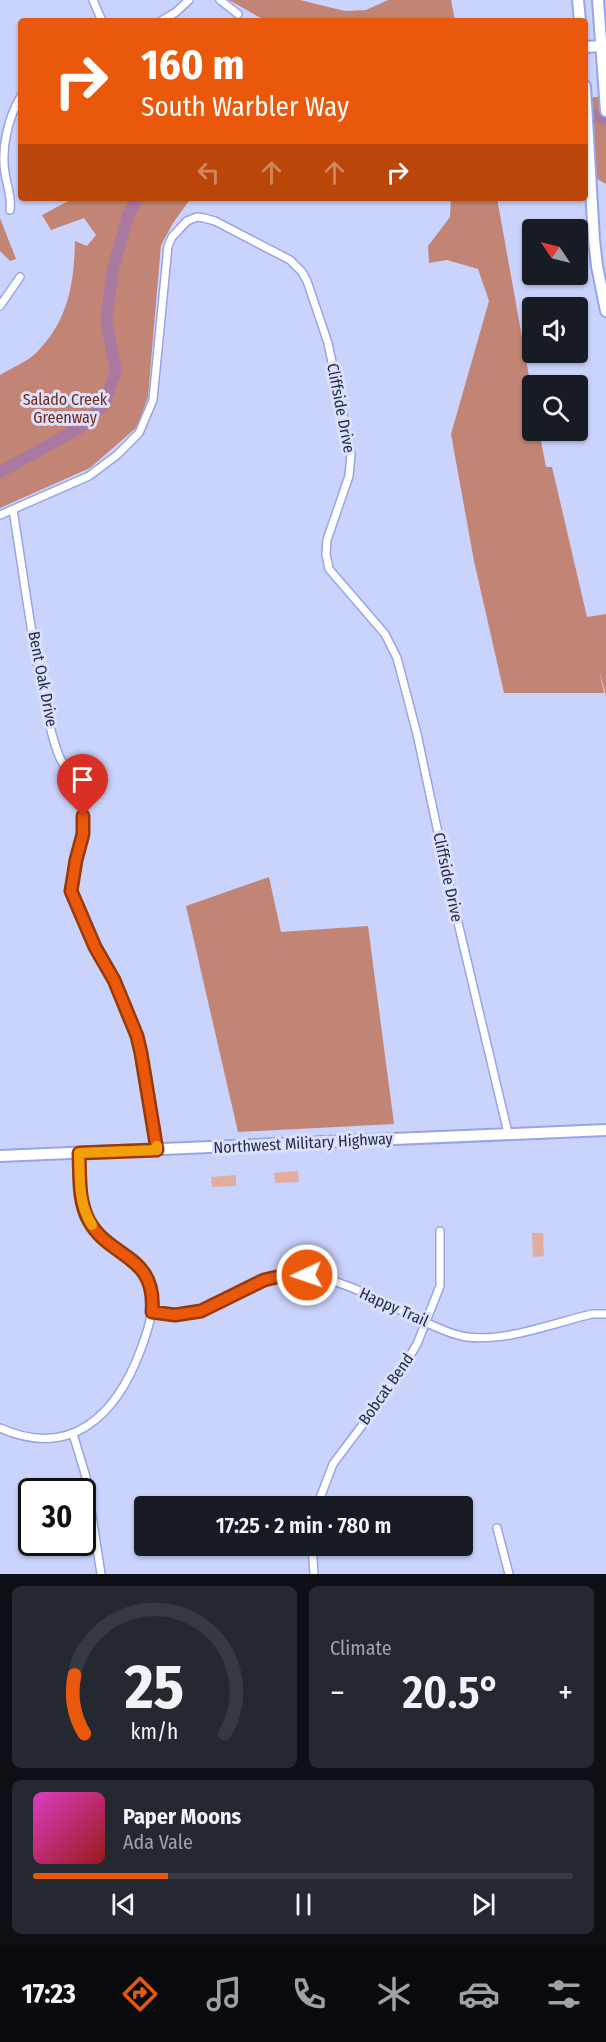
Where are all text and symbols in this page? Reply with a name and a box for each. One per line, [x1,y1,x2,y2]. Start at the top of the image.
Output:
text: 160 m [141,40,244,90]
icon: right [42,42,120,120]
text: South Warbler Way [141,91,349,123]
icon: left [192,156,225,189]
icon: ahead [255,156,288,189]
icon: ahead [318,156,351,189]
icon: right [381,156,414,189]
north arrow [522,219,588,285]
map controls [522,219,588,441]
button: sound [522,297,588,363]
street label: Cliffside Drive [323,362,359,455]
button: search [522,375,588,441]
park label: Salado Creek Greenway [23,390,108,427]
street label: Bent Oak Drive [24,630,62,728]
pin [57,754,108,816]
icon: arrive [66,763,99,796]
street label: Cliffside Drive [429,831,467,924]
street label: Northwest Military Highway [213,1129,394,1157]
position arrow [275,1243,339,1307]
street label: Happy Trail [357,1283,431,1331]
street label: Bobcat Bend [354,1350,418,1428]
speed limit sign: 30 [18,1478,96,1556]
text: 17:25 · 2 min · 780 m [216,1512,391,1539]
text: Climate [330,1636,392,1660]
text: 25 [124,1650,184,1725]
text: 20.5° [402,1666,500,1720]
text: − [330,1673,345,1713]
text: + [558,1673,573,1713]
text: km/h [131,1719,178,1745]
text: Paper Moons [123,1803,241,1830]
text: Ada Vale [123,1830,193,1854]
icon: previous [107,1888,140,1921]
icon: pause [287,1888,320,1921]
icon: next [467,1888,500,1921]
icon: directions [119,1973,161,2015]
icon: music [203,1973,245,2015]
icon: phone [288,1973,330,2015]
icon: climate [373,1973,415,2015]
icon: car [458,1973,500,2015]
icon: filters [543,1973,585,2015]
text: 17:23 [21,1978,76,2010]

